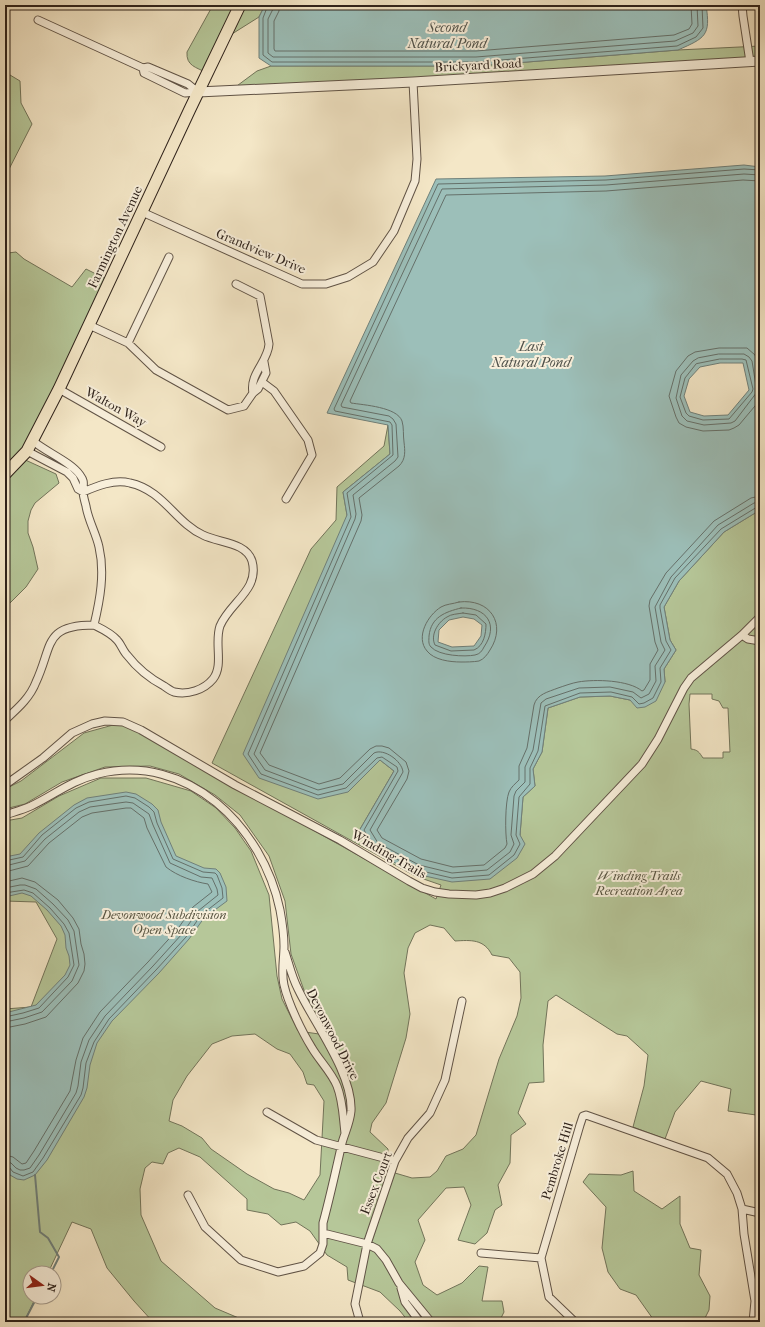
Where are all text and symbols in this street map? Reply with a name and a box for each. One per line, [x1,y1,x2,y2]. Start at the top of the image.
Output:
water label: Second Natural Pond [406,19,488,52]
street label: Brickyard Road [434,55,523,75]
street label: Farmington Avenue [85,183,146,291]
street label: Grandview Drive [214,225,309,277]
water label: Last Natural Pond [490,338,572,371]
street label: Walton Way [82,384,150,430]
street label: Winding Trails [348,826,429,882]
park label: Winding Trails Recreation Area [594,868,683,898]
park label: Devonwood Subdivision Open Space [100,907,227,937]
street label: Devonwood Drive [304,986,363,1083]
street label: Pembroke Hill [538,1120,576,1202]
street label: Essex Court [357,1149,395,1217]
north arrow [22,1265,62,1305]
text: N [44,1282,59,1294]

